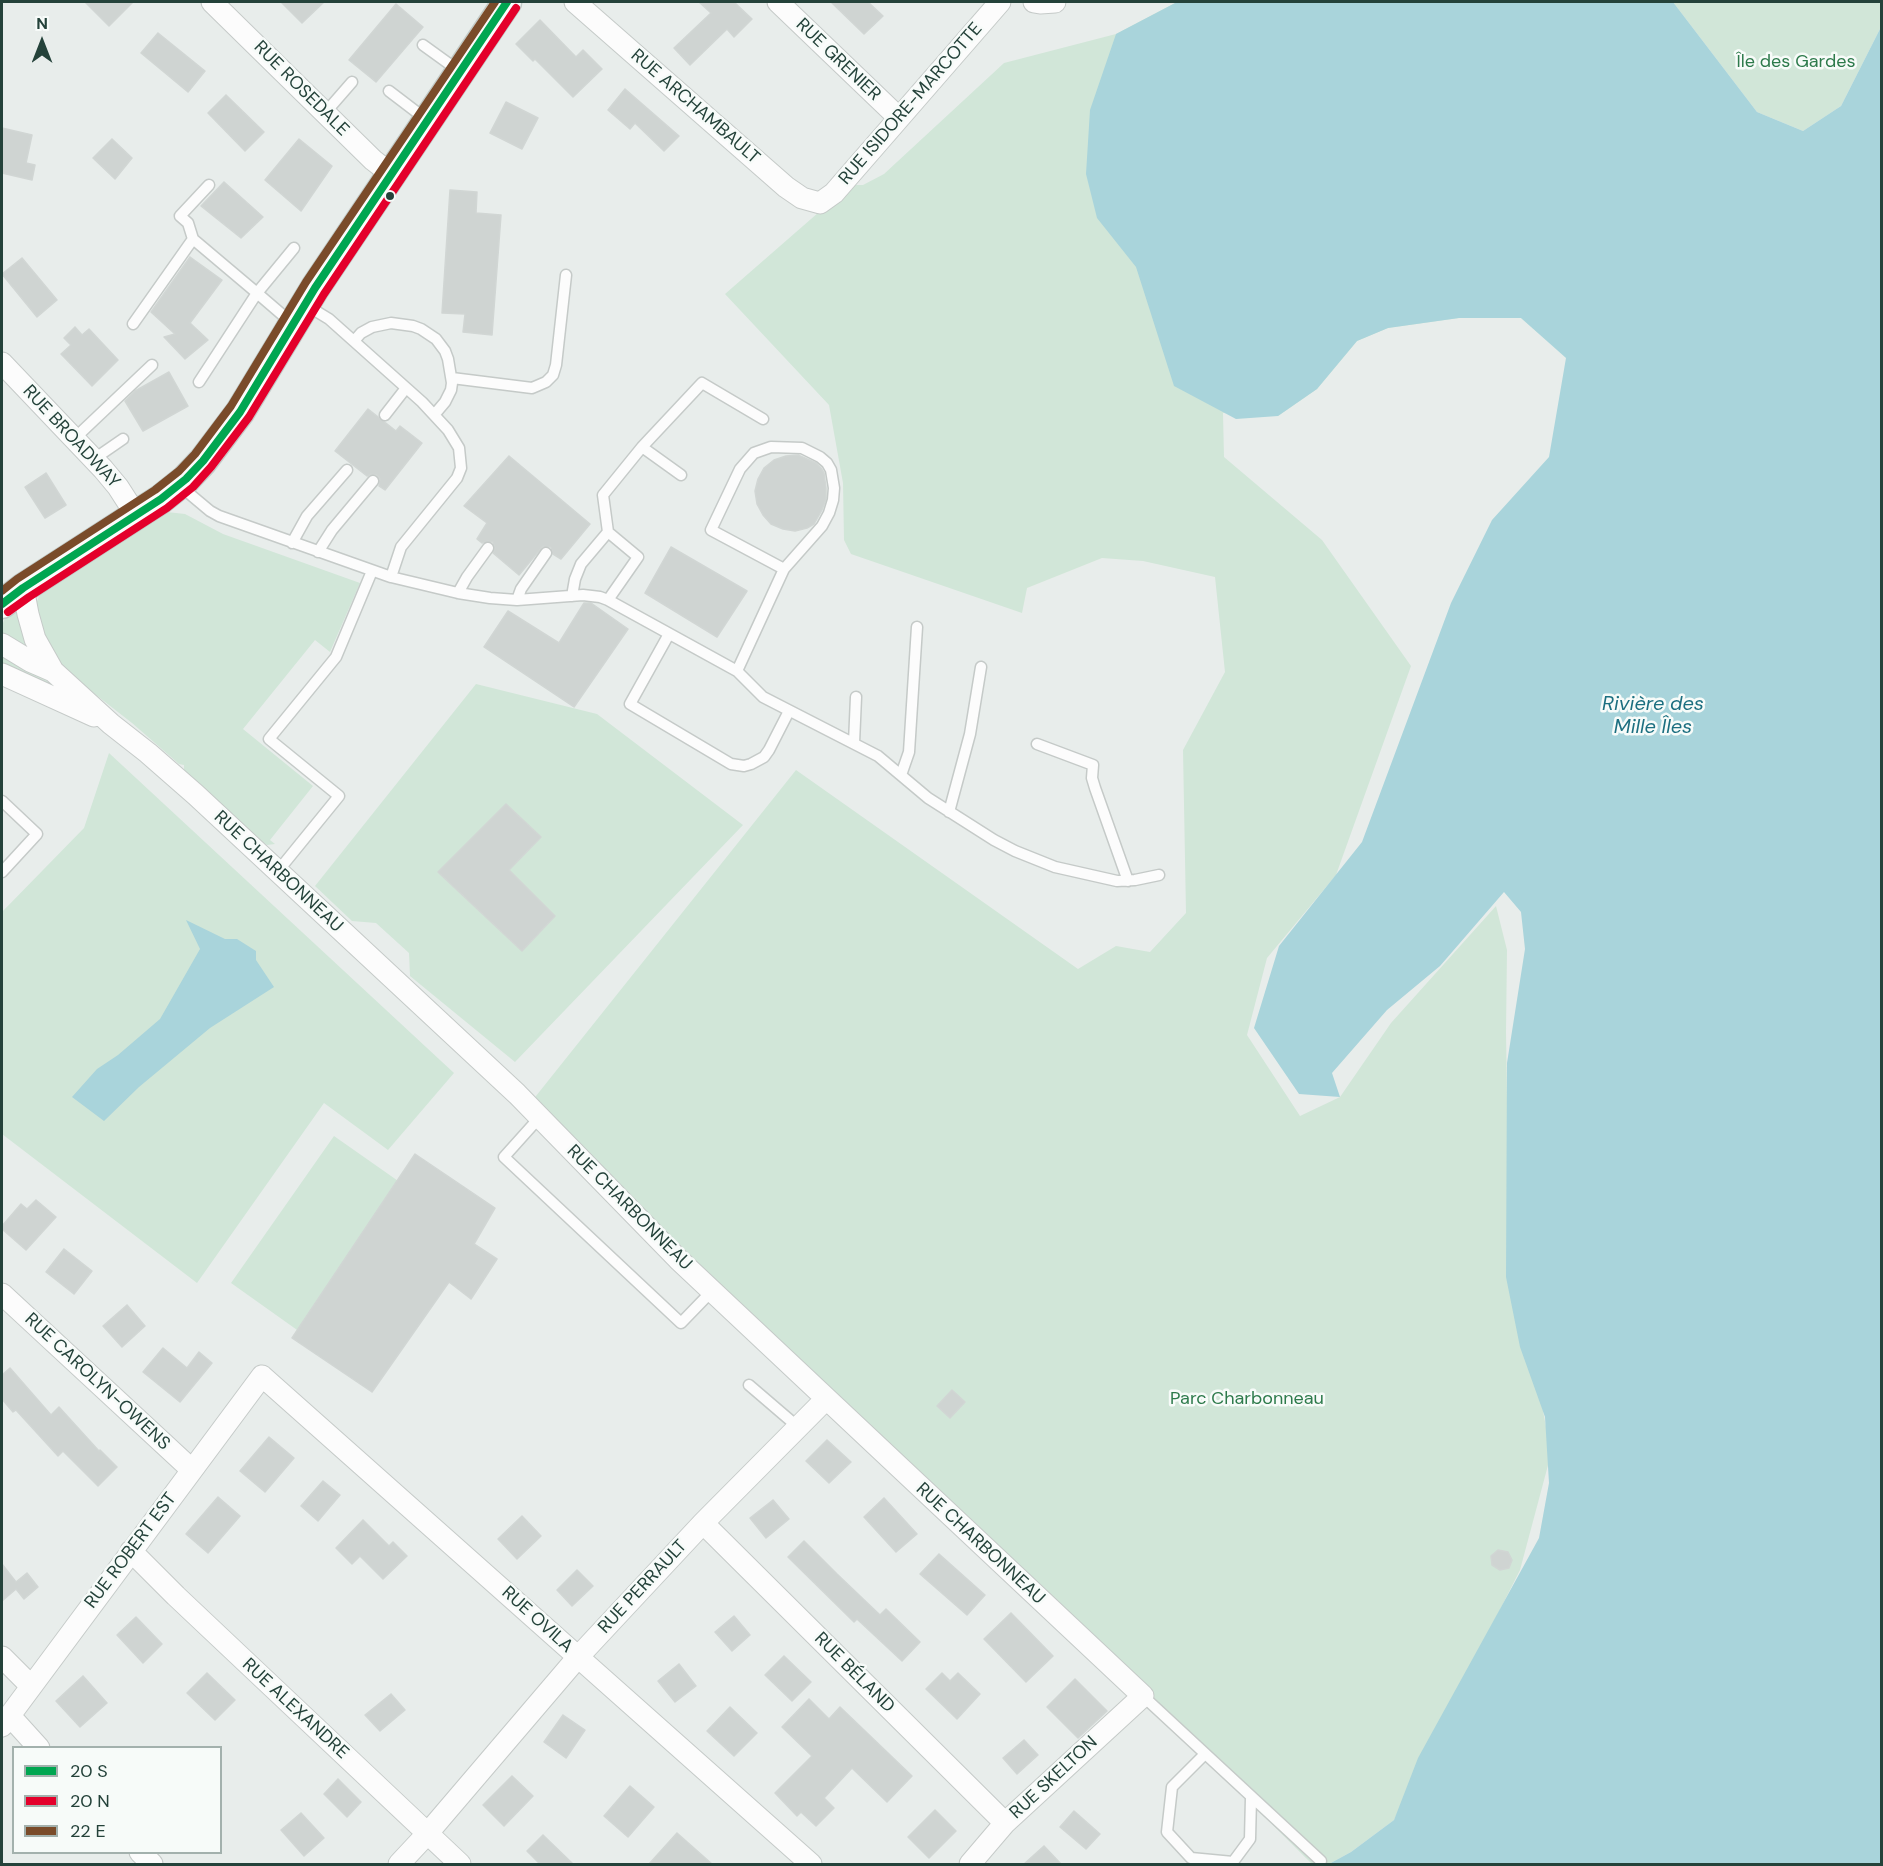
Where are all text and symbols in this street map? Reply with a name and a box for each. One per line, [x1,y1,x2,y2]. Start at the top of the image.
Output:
north arrow [12,12,72,72]
text: N [36,13,48,34]
street label: RUE GRENIER [791,14,885,106]
street label: RUE ISIDORE-MARCOTTE [835,19,987,189]
street label: RUE ROSEDALE [249,37,353,141]
street label: RUE ARCHAMBAULT [626,45,764,169]
park label: Île des Gardes [1737,51,1855,73]
unlabelled marker [384,190,396,202]
street label: RUE BROADWAY [18,381,124,493]
water label: Rivière des Mille Îles [1602,693,1704,740]
street label: RUE CHARBONNEAU [209,807,347,937]
street label: RUE CHARBONNEAU [562,1141,696,1275]
street label: RUE CAROLYN-OWENS [20,1309,174,1455]
park label: Parc Charbonneau [1170,1388,1324,1410]
street label: RUE CHARBONNEAU [911,1479,1049,1609]
street label: RUE ROBERT EST [81,1489,181,1613]
street label: RUE PERRAULT [594,1536,692,1638]
street label: RUE OVILA [497,1582,577,1658]
street label: RUE BÉLAND [809,1628,899,1718]
street label: RUE ALEXANDRE [237,1654,353,1764]
street label: RUE SKELTON [1006,1732,1102,1824]
legend [12,1746,222,1854]
text: 20 S [70,1759,108,1783]
text: 20 N [70,1789,110,1813]
text: 22 E [70,1819,106,1843]

